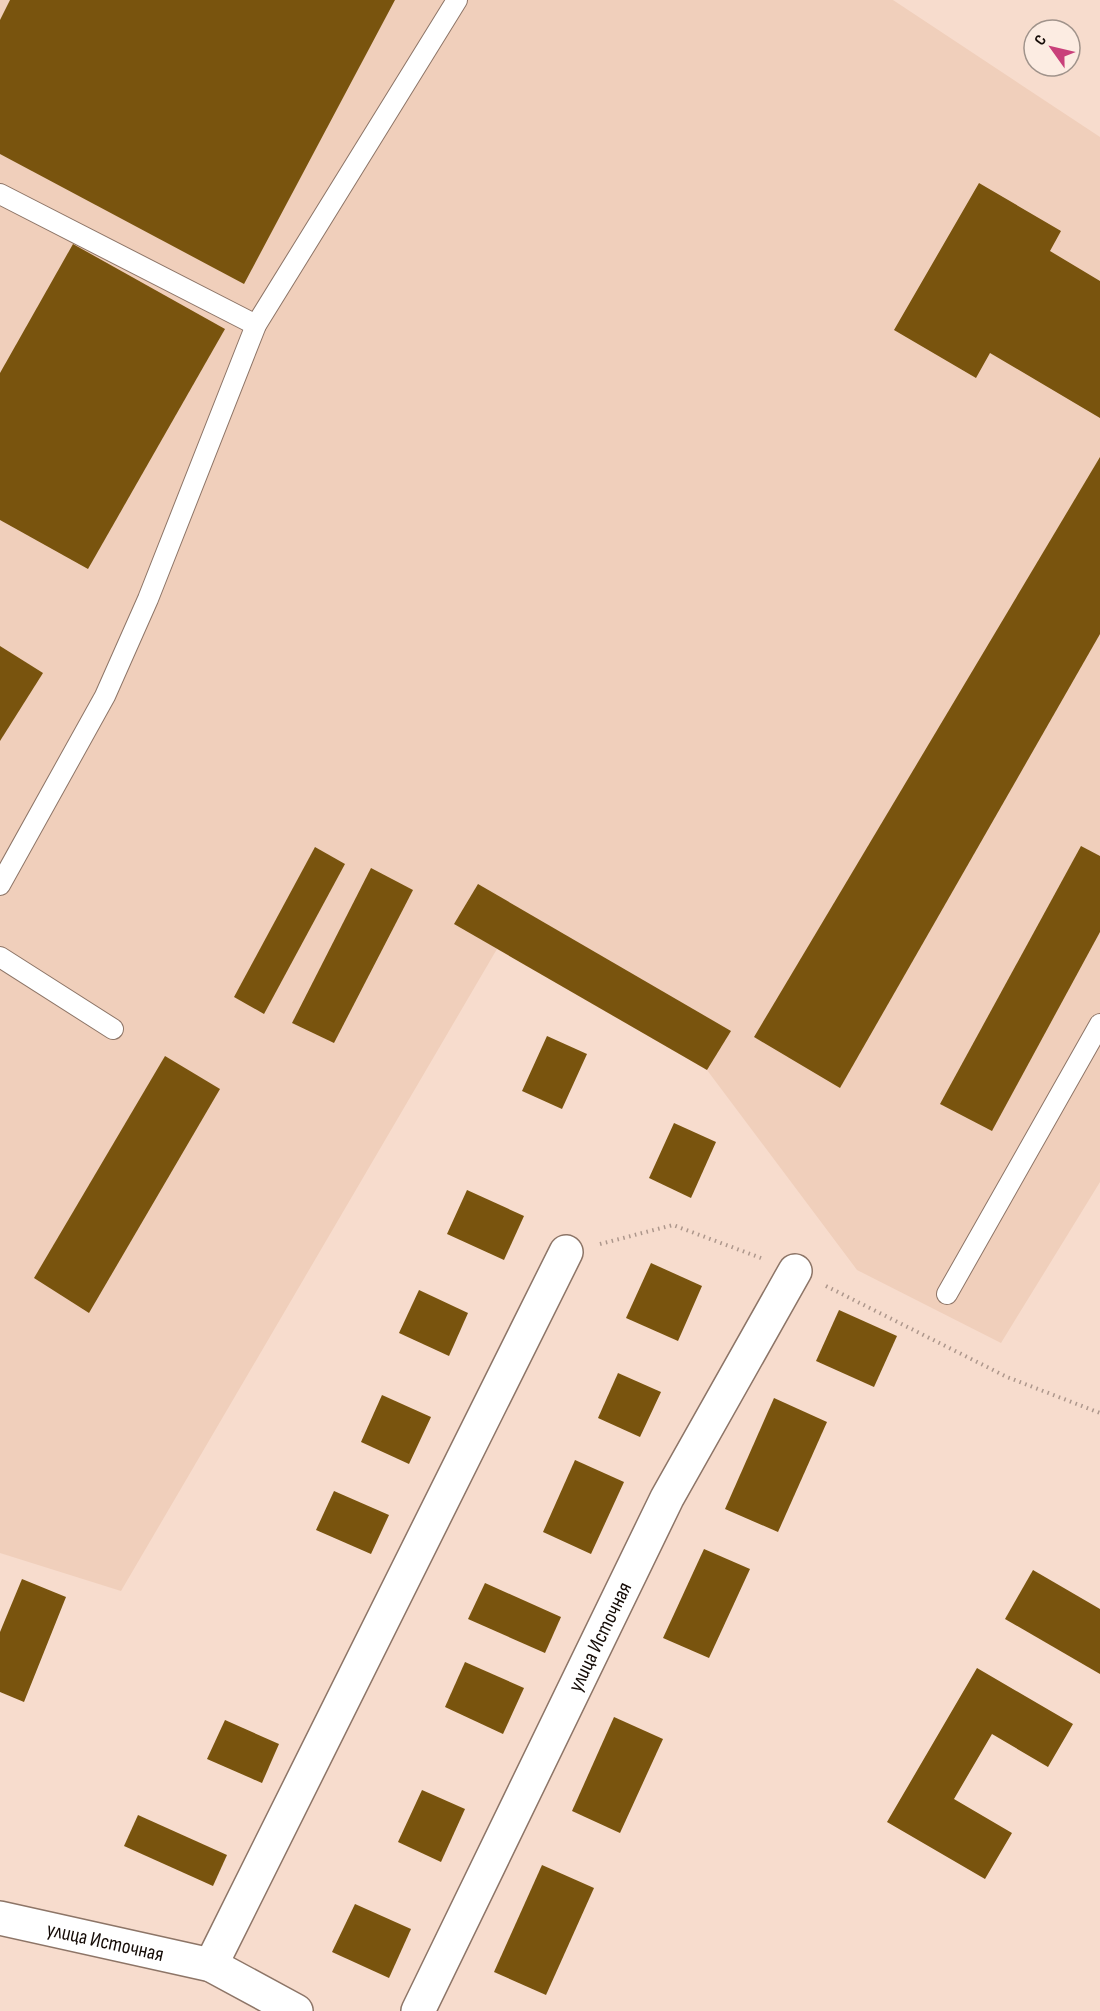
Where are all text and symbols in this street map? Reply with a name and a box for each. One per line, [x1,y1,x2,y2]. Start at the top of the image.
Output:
north arrow [1022,18,1082,78]
text: С [1031,32,1051,49]
street label: улица Источная [563,1578,637,1696]
street label: улица Источная [44,1917,166,1967]

